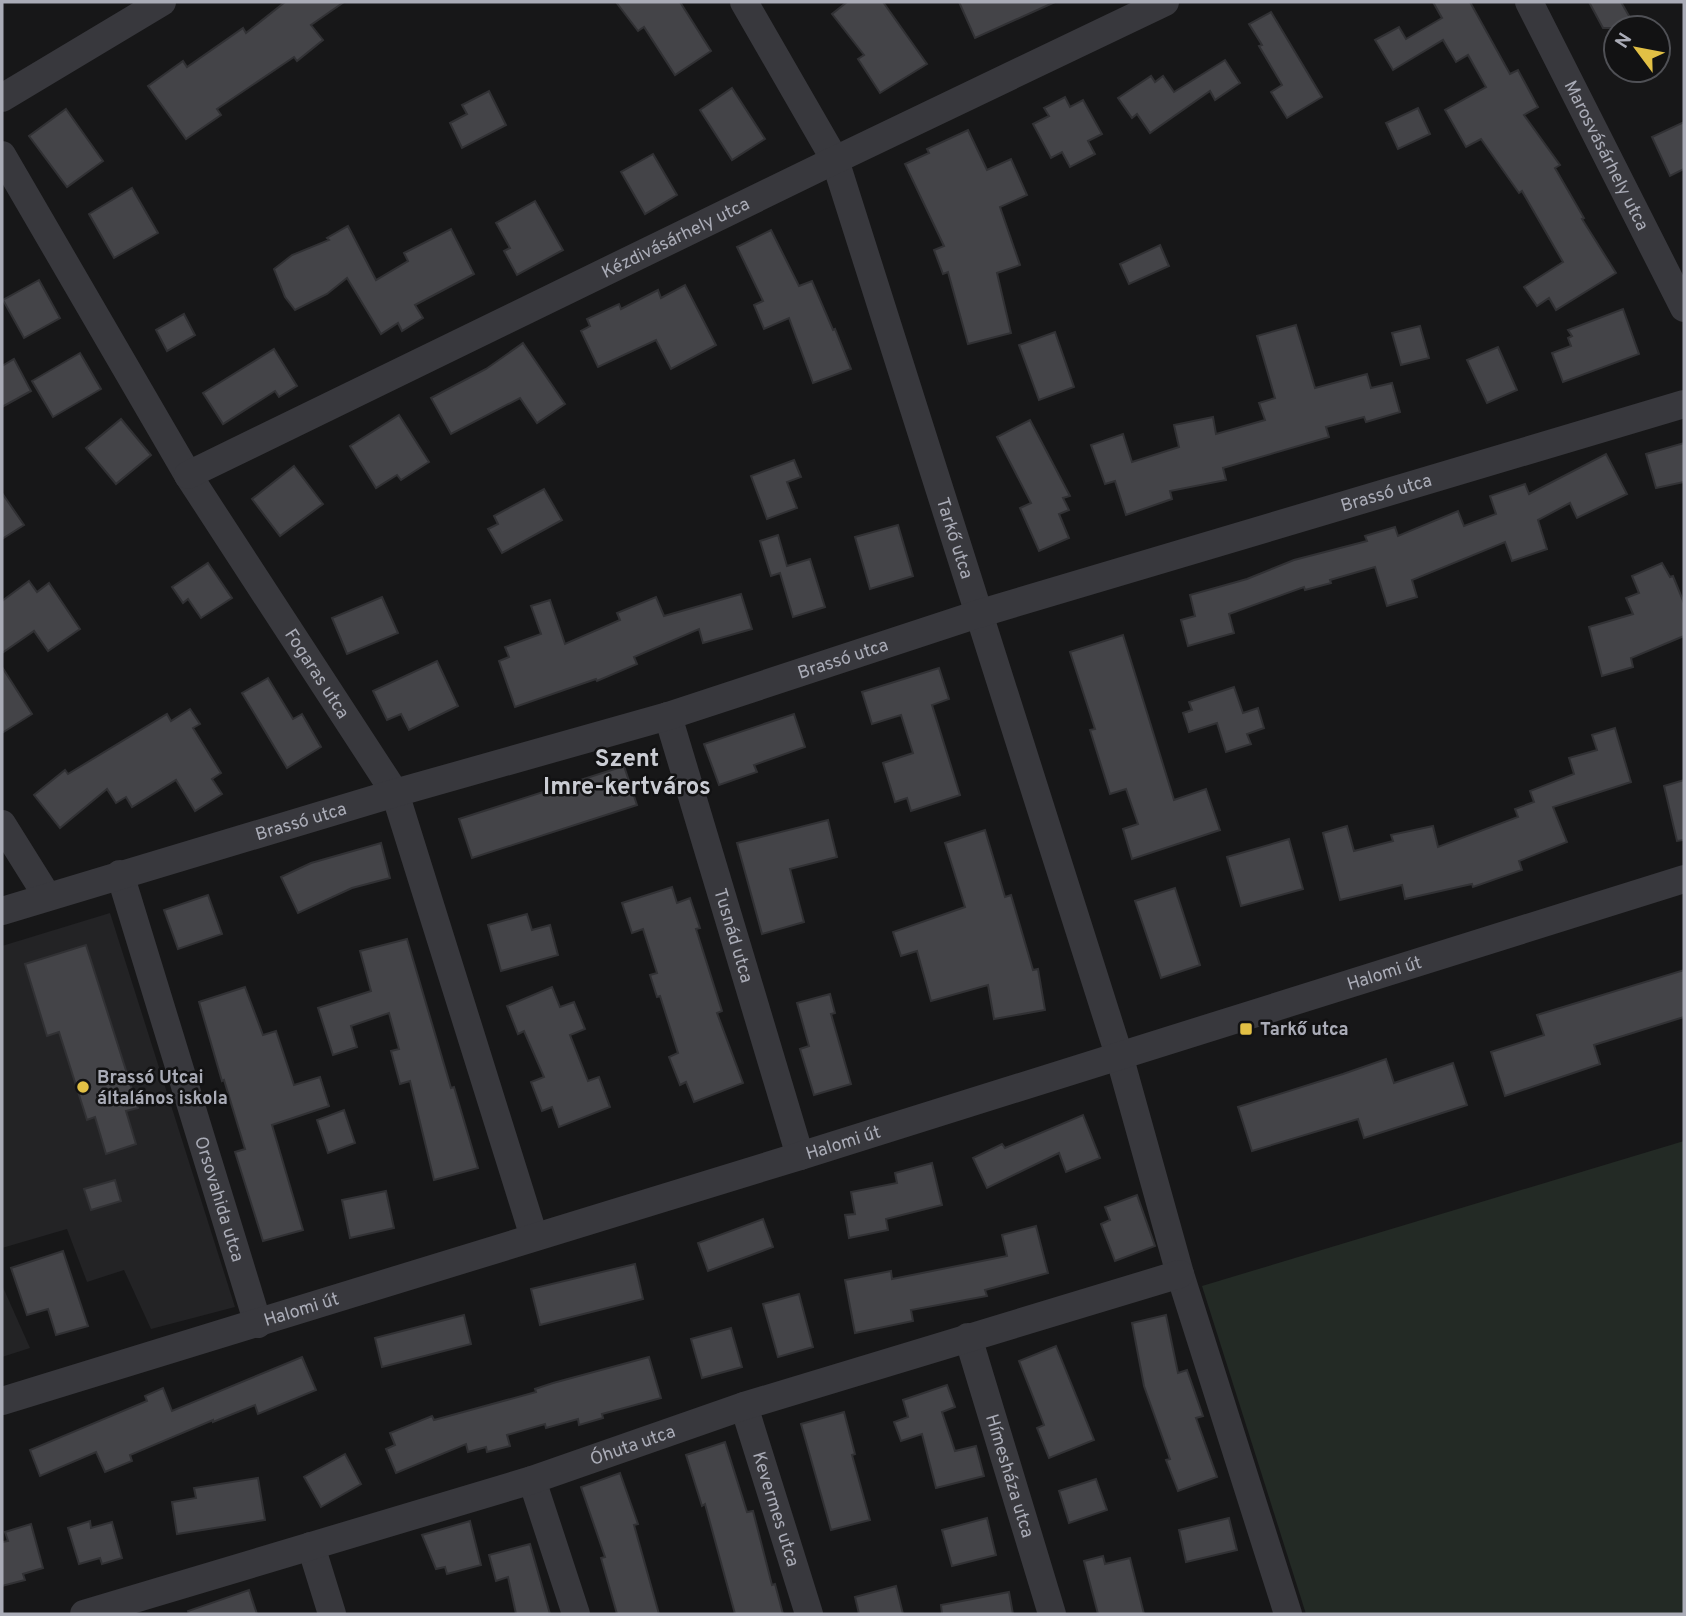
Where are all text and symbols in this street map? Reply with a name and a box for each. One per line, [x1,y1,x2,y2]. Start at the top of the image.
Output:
north arrow [1602,14,1672,84]
text: N [1610,29,1638,53]
street label: Marosvásárhely utca [1558,77,1653,235]
street label: Kézdivásárhely utca [598,193,754,285]
street label: Brassó utca [1338,470,1435,519]
street label: Tarkő utca [930,495,977,582]
street label: Fogaras utca [278,625,354,724]
street label: Brassó utca [795,634,892,686]
district label: Szent Imre-kertváros [543,745,711,803]
street label: Brassó utca [253,798,350,847]
street label: Tusnád utca [707,886,757,986]
street label: Halomi út [1344,952,1425,997]
place label: Tarkő utca [1260,1019,1349,1042]
marker: Tarkő utca [1238,1021,1254,1037]
place label: Brassó Utcai általános iskola [97,1067,228,1111]
marker: Brassó Utcai általános iskola [75,1079,91,1095]
street label: Halomi út [803,1121,884,1166]
street label: Orsovahida utca [188,1134,248,1265]
street label: Halomi út [261,1288,342,1333]
street label: Hímesháza utca [979,1412,1038,1541]
street label: Óhuta utca [587,1421,679,1472]
street label: Kevermes utca [746,1449,804,1570]

